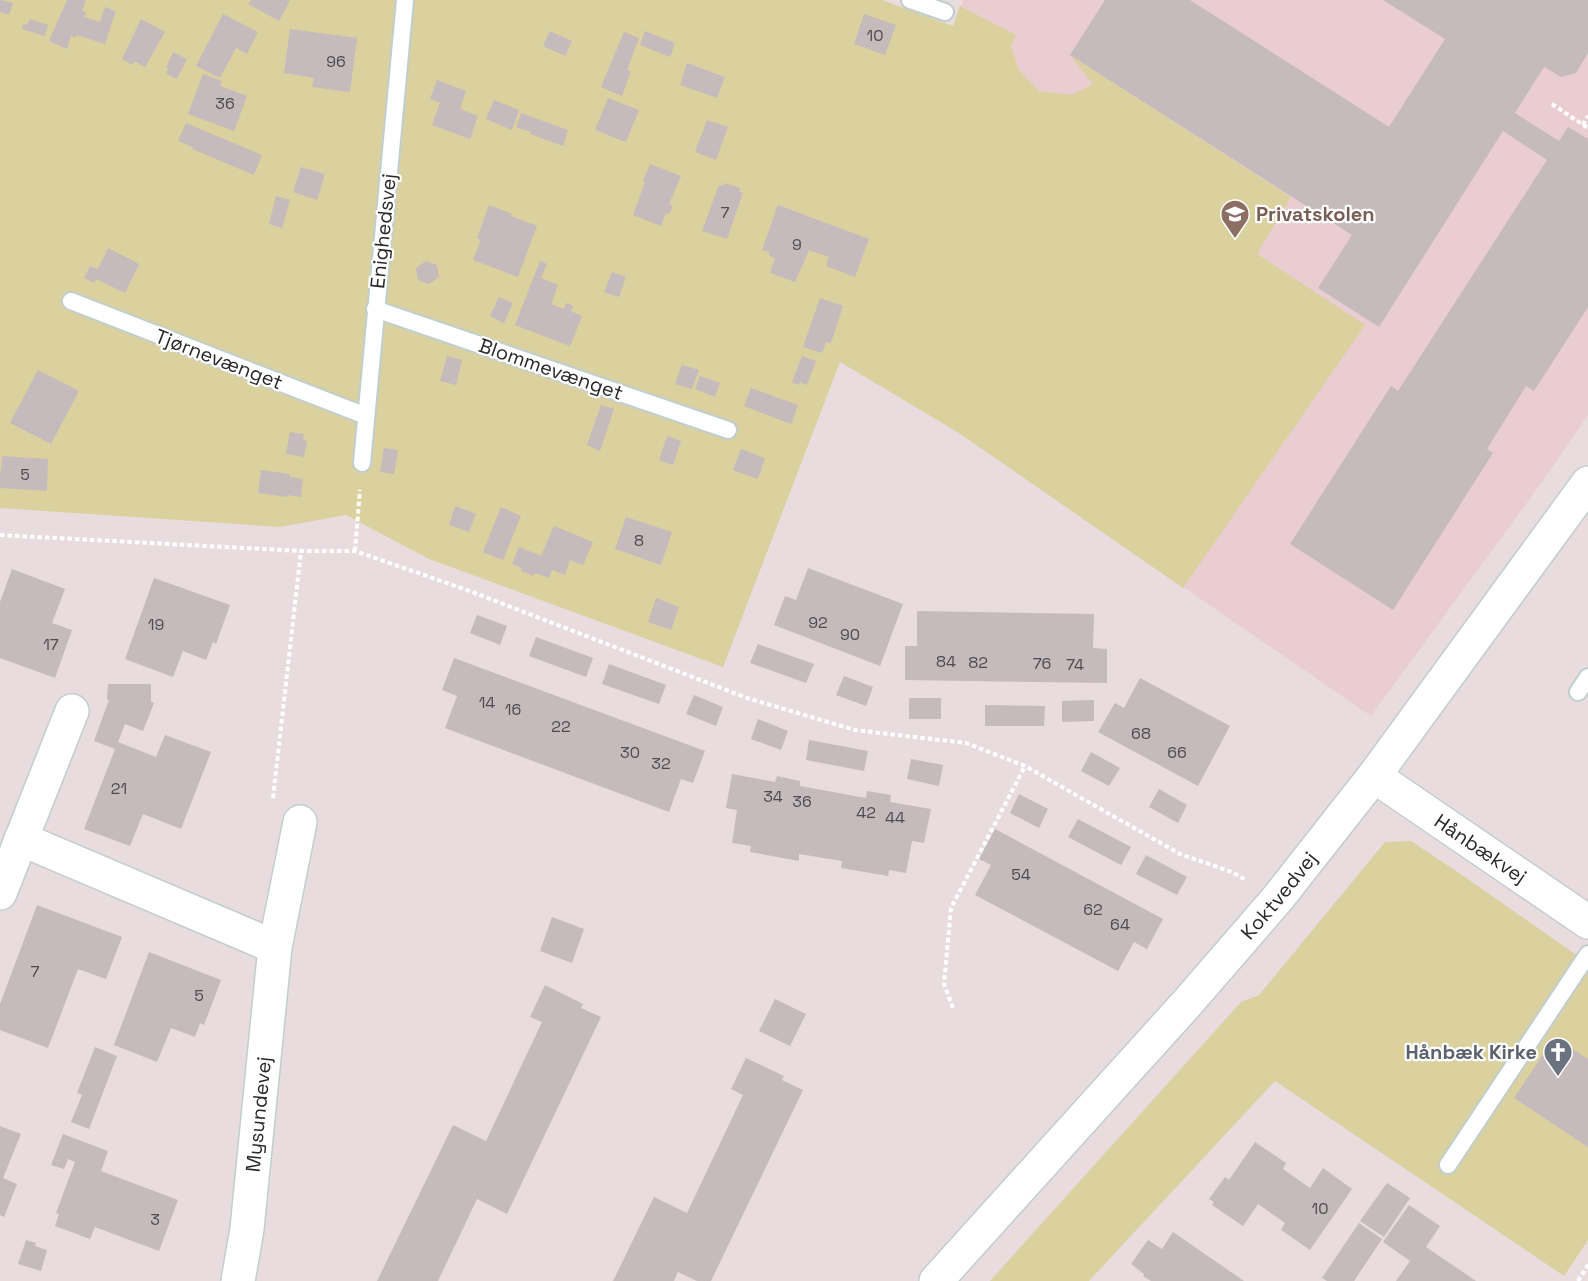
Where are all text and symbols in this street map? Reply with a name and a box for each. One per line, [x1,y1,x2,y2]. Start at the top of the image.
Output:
house number: 10 [867,25,883,46]
house number: 96 [326,51,346,72]
house number: 36 [215,93,235,114]
street label: Enighedsvej [364,172,402,290]
school or university icon: Privatskolen [1219,198,1251,240]
place label: Privatskolen [1256,201,1375,227]
house number: 7 [720,202,730,223]
house number: 9 [792,234,802,255]
street label: Tjørnevænget [151,323,287,395]
street label: Blommevænget [475,332,627,406]
house number: 5 [20,464,30,485]
house number: 8 [634,530,644,551]
house number: 92 [808,612,828,633]
house number: 19 [148,614,164,635]
house number: 90 [840,624,860,645]
house number: 17 [43,634,59,655]
house number: 84 [936,651,956,672]
house number: 82 [968,652,988,673]
house number: 76 [1033,653,1051,674]
house number: 74 [1066,654,1084,675]
house number: 14 [479,692,495,713]
house number: 16 [505,699,521,720]
house number: 22 [551,716,571,737]
house number: 68 [1131,723,1151,744]
house number: 30 [620,742,640,763]
house number: 66 [1167,742,1187,763]
house number: 32 [651,753,671,774]
house number: 21 [111,778,127,799]
house number: 34 [763,786,783,807]
house number: 36 [792,791,812,812]
house number: 42 [856,802,876,823]
house number: 44 [885,807,905,828]
street label: Hånbækvej [1429,808,1532,889]
street label: Koktvedvej [1235,846,1323,945]
house number: 54 [1011,864,1031,885]
house number: 62 [1083,899,1103,920]
house number: 64 [1110,914,1130,935]
house number: 7 [30,961,40,982]
house number: 5 [194,985,204,1006]
church icon: Hånbæk Kirke [1542,1036,1574,1078]
place label: Hånbæk Kirke [1405,1039,1537,1065]
street label: Mysundevej [240,1055,277,1173]
house number: 10 [1312,1198,1328,1219]
house number: 3 [150,1209,160,1230]

